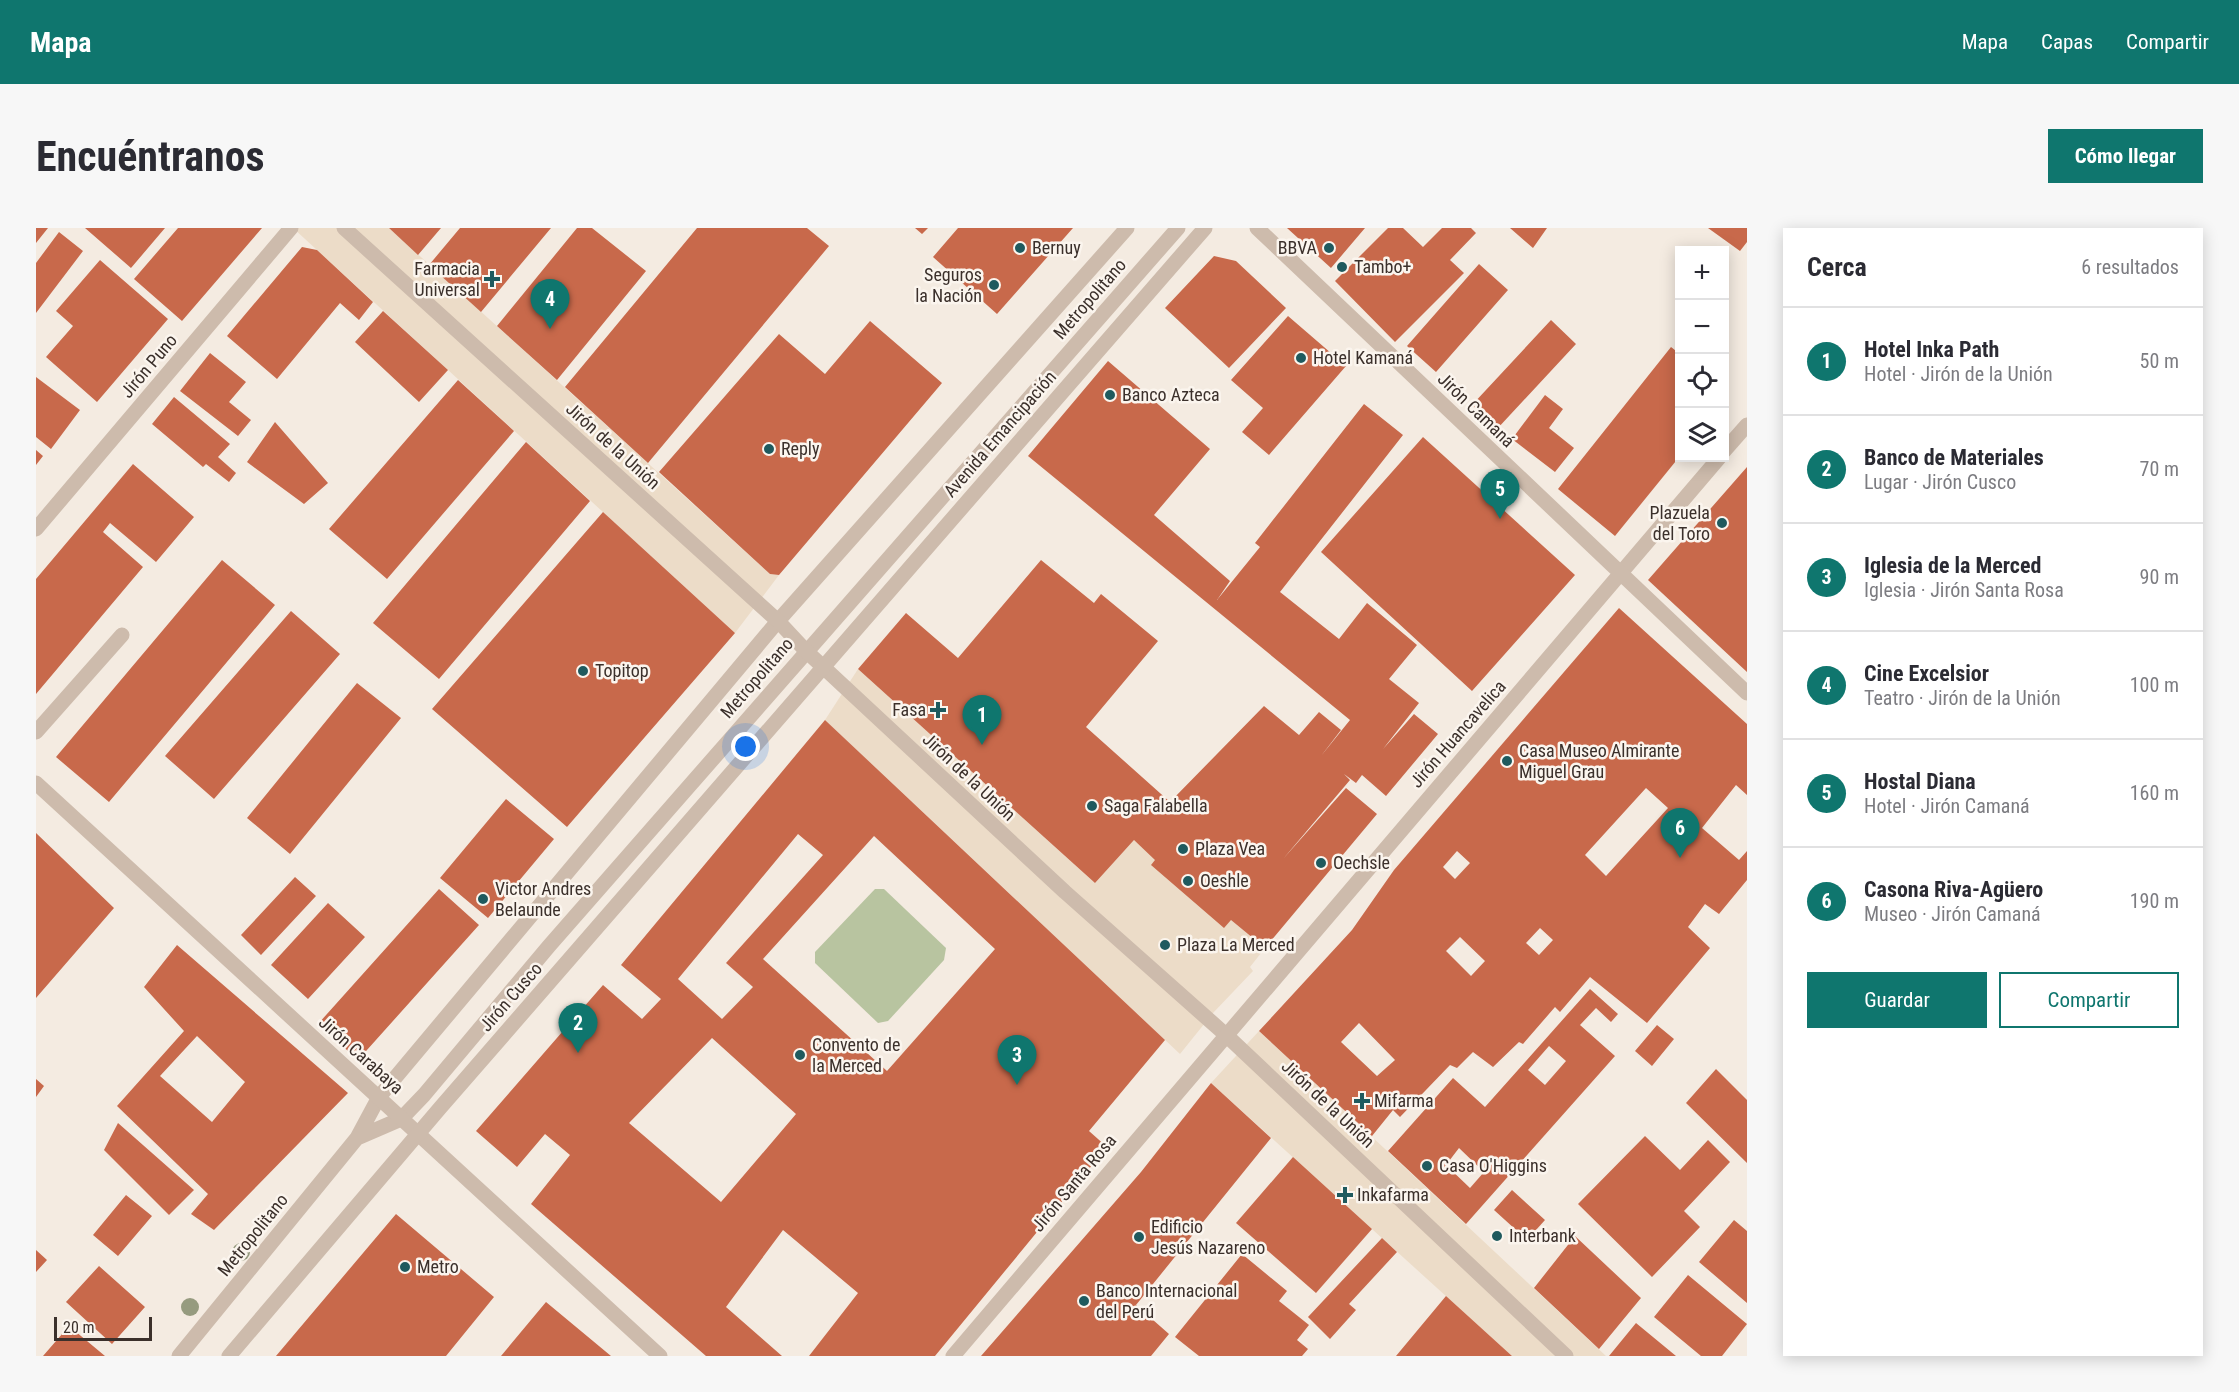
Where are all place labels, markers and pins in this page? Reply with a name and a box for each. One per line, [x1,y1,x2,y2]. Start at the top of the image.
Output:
place label: Bernuy [1032,237,1081,258]
place label: BBVA [1278,237,1318,258]
marker: Bernuy [1013,241,1027,255]
marker: BBVA [1322,241,1336,255]
place label: Tambo+ [1354,256,1411,277]
place label: Farmacia Universal [414,258,480,300]
marker: Tambo+ [1335,260,1349,274]
place label: Seguros la Nación [915,264,982,306]
marker: Farmacia Universal [485,272,499,286]
marker: Seguros la Nación [987,278,1001,292]
pin: 4 [530,279,570,329]
place label: Hotel Kamaná [1313,347,1413,368]
marker: Hotel Kamaná [1294,351,1308,365]
place label: Banco Azteca [1122,384,1220,405]
marker: Banco Azteca [1103,388,1117,402]
place label: Reply [781,438,820,459]
marker: Reply [762,442,776,456]
pin: 5 [1480,470,1520,519]
place label: Plazuela del Toro [1649,502,1710,544]
marker: Plazuela del Toro [1715,516,1729,530]
place label: Topitop [595,660,649,681]
marker: Topitop [576,664,590,678]
pin: 1 [962,696,1002,745]
place label: Fasa [892,699,926,720]
marker: Fasa [931,703,945,717]
place label: Casa Museo Almirante Miguel Grau [1519,740,1679,782]
marker: Casa Museo Almirante Miguel Grau [1500,754,1514,768]
place label: Saga Falabella [1104,795,1208,816]
marker: Saga Falabella [1085,799,1099,813]
pin: 6 [1660,808,1700,858]
place label: Plaza Vea [1195,838,1265,859]
marker: Plaza Vea [1176,842,1190,856]
place label: Oechsle [1333,852,1390,873]
marker: Oechsle [1314,856,1328,870]
place label: Oeshle [1200,870,1249,891]
marker: Oeshle [1181,874,1195,888]
place label: Victor Andres Belaunde [495,878,591,920]
marker: Victor Andres Belaunde [476,892,490,906]
place label: Plaza La Merced [1177,934,1295,955]
marker: Plaza La Merced [1158,938,1172,952]
pin: 2 [558,1004,598,1053]
place label: Convento de la Merced [812,1034,900,1076]
pin: 3 [998,1036,1036,1085]
marker: Convento de la Merced [793,1048,807,1062]
place label: Mifarma [1374,1090,1434,1111]
marker: Mifarma [1355,1094,1369,1108]
place label: Casa O'Higgins [1439,1155,1547,1176]
marker: Casa O'Higgins [1420,1159,1434,1173]
place label: Inkafarma [1357,1184,1429,1205]
marker: Inkafarma [1338,1188,1352,1202]
place label: Edificio Jesús Nazareno [1151,1216,1265,1258]
place label: Interbank [1509,1225,1576,1246]
marker: Interbank [1490,1229,1504,1243]
marker: Edificio Jesús Nazareno [1132,1230,1146,1244]
place label: Metro [417,1256,459,1277]
marker: Metro [398,1260,412,1274]
place label: Banco Internacional del Perú [1096,1280,1237,1322]
marker: Banco Internacional del Perú [1077,1294,1091,1308]

